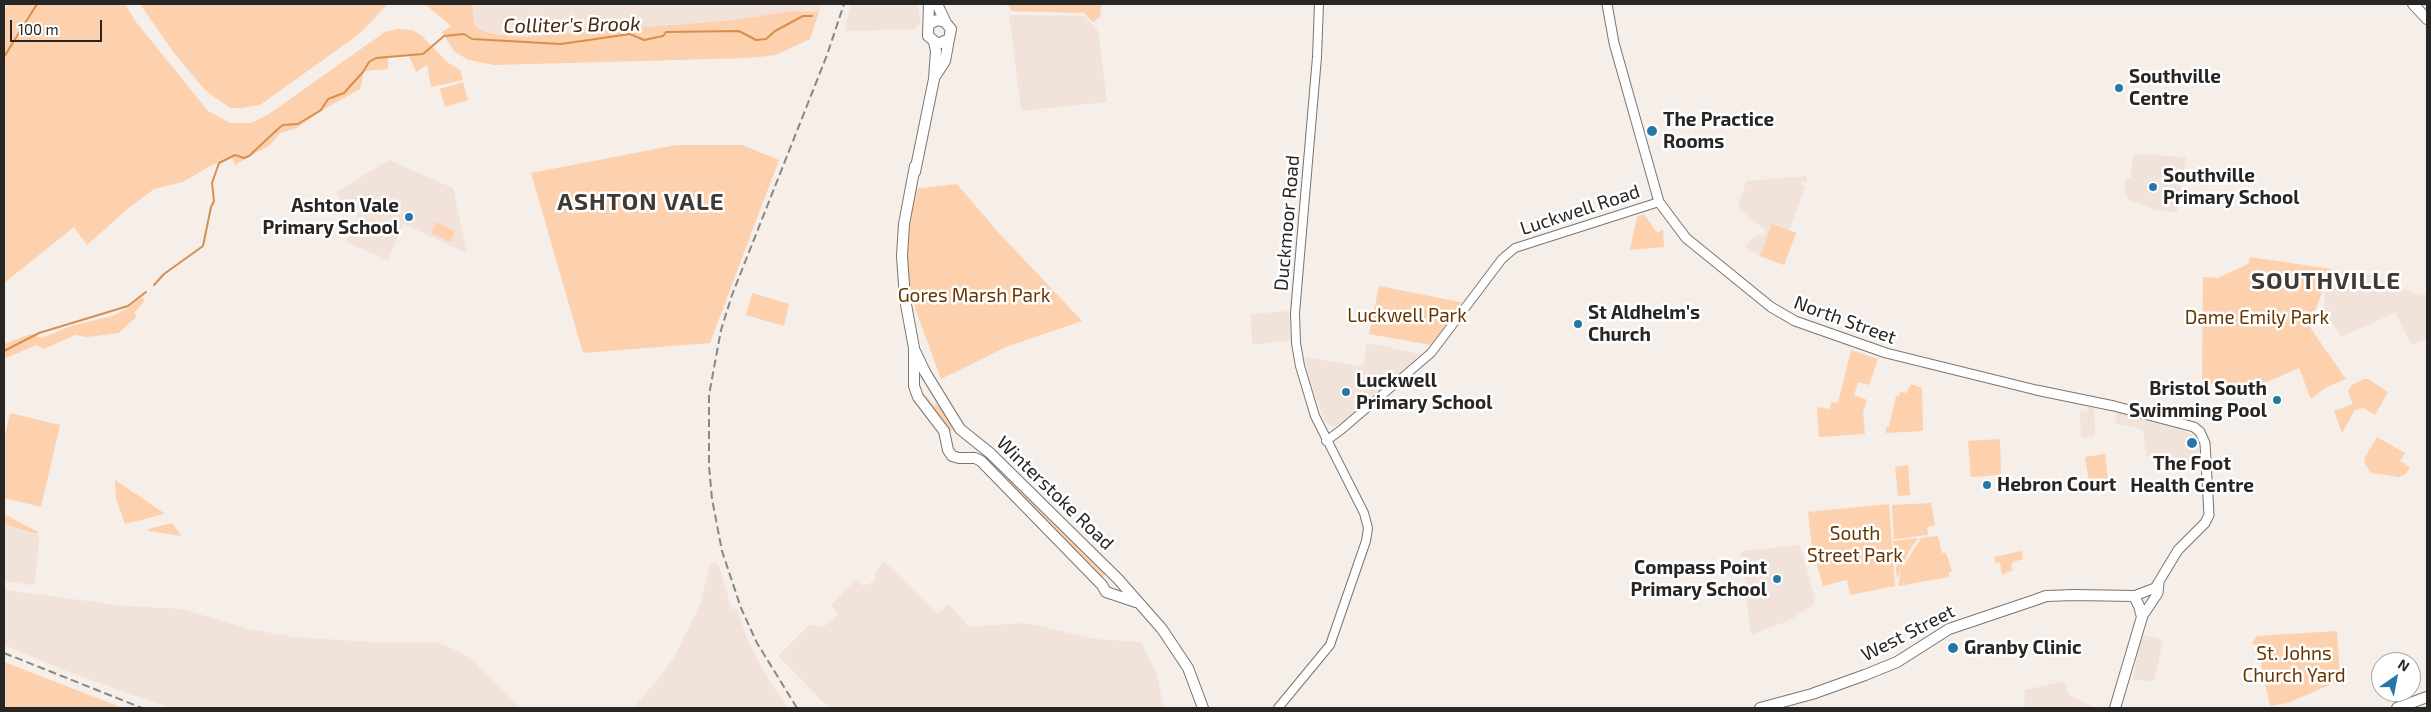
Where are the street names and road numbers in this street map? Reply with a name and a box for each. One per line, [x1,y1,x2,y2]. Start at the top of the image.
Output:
street label: Duckmoor Road [1270,154,1304,292]
street label: Luckwell Road [1517,180,1643,240]
street label: North Street [1791,291,1899,349]
street label: Winterstoke Road [992,431,1118,555]
street label: West Street [1857,600,1959,666]

